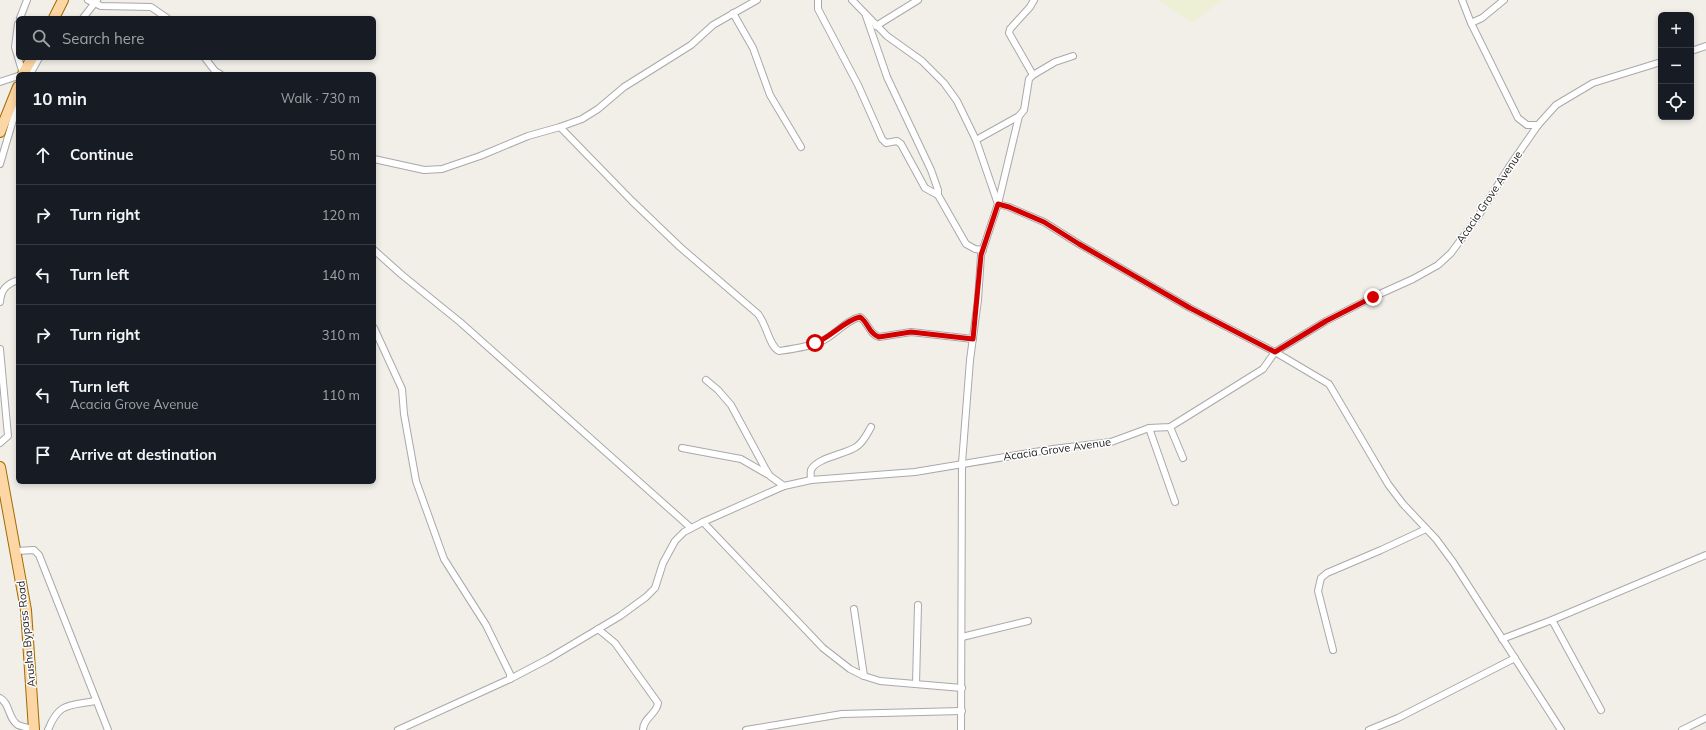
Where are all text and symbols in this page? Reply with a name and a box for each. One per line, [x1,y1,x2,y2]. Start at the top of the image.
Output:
map controls [1658,12,1694,120]
button: + [1658,12,1694,48]
search box [16,16,376,60]
icon: search [30,27,52,49]
text: Search here [62,29,144,48]
button: − [1658,48,1694,84]
button: locate [1658,84,1694,120]
text: 10 min [32,88,87,109]
text: Walk · 730 m [281,90,360,106]
icon: ahead [32,144,54,166]
text: Continue [70,145,133,164]
text: 50 m [330,147,360,163]
street label: Acacia Grove Avenue [1453,148,1525,246]
icon: right [32,204,54,226]
text: Turn right [70,205,140,224]
text: 120 m [322,207,360,223]
icon: left [32,264,54,286]
text: Turn left [70,265,129,284]
text: 140 m [322,267,360,283]
route end [1364,288,1382,306]
icon: right [32,324,54,346]
text: Turn right [70,325,140,344]
text: 310 m [322,327,360,343]
route start [806,334,824,352]
text: Turn left [70,377,129,396]
icon: left [32,384,54,406]
text: 110 m [322,387,360,403]
text: Acacia Grove Avenue [70,396,198,412]
street label: Acacia Grove Avenue [1002,435,1112,463]
icon: arrive [32,444,54,466]
text: Arrive at destination [70,445,217,464]
street label: Arusha Bypass Road [13,580,39,688]

